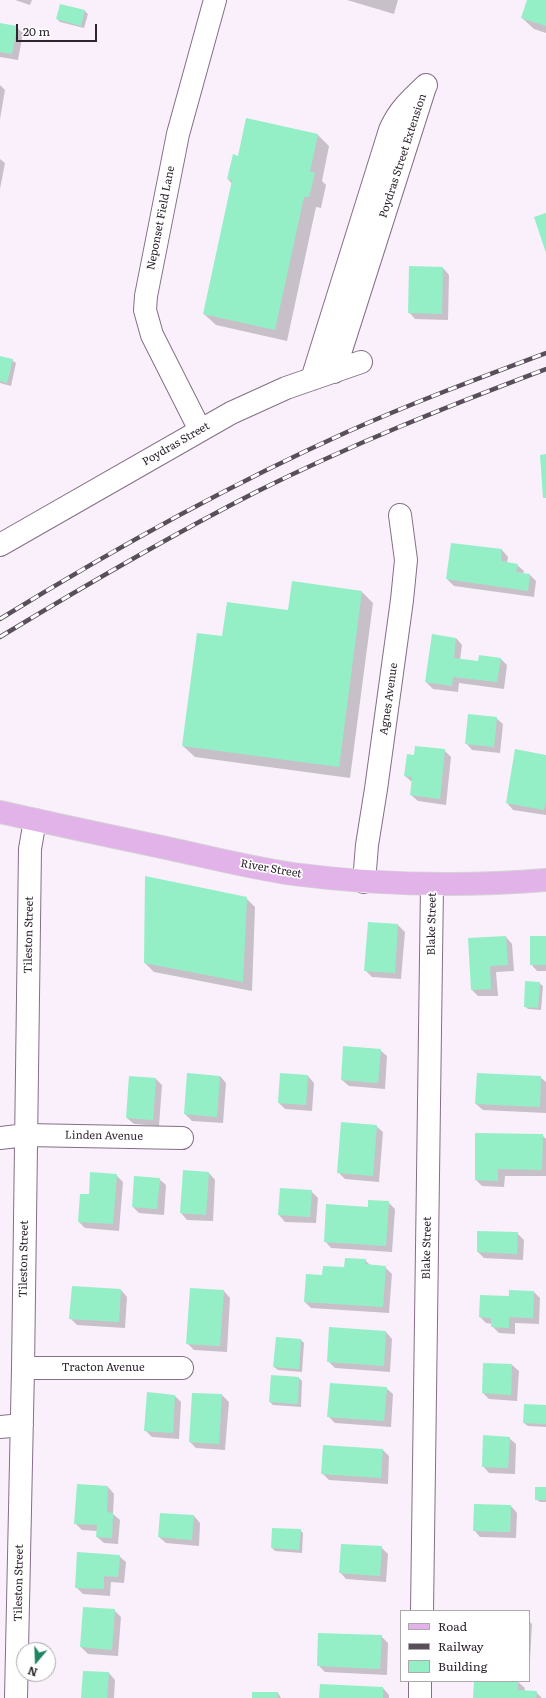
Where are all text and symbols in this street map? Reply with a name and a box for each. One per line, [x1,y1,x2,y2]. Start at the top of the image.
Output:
scale bar [18,16,99,42]
text: 20 m [23,22,50,40]
street label: Poydras Street Extension [377,92,429,220]
street label: Neponset Field Lane [144,165,178,271]
street label: Poydras Street [140,419,212,469]
street label: Agnes Avenue [377,662,401,736]
street label: River Street [239,857,303,881]
street label: Blake Street [425,892,439,956]
street label: Tileston Street [22,896,36,974]
street label: Linden Avenue [65,1129,143,1143]
street label: Blake Street [420,1216,434,1280]
street label: Tileston Street [17,1220,31,1298]
street label: Tracton Avenue [61,1361,145,1375]
street label: Tileston Street [12,1544,26,1622]
legend [400,1610,530,1682]
text: Road [438,1617,467,1635]
text: Railway [438,1637,484,1655]
north arrow [16,1642,56,1682]
text: Building [438,1657,487,1675]
text: N [25,1663,39,1681]

